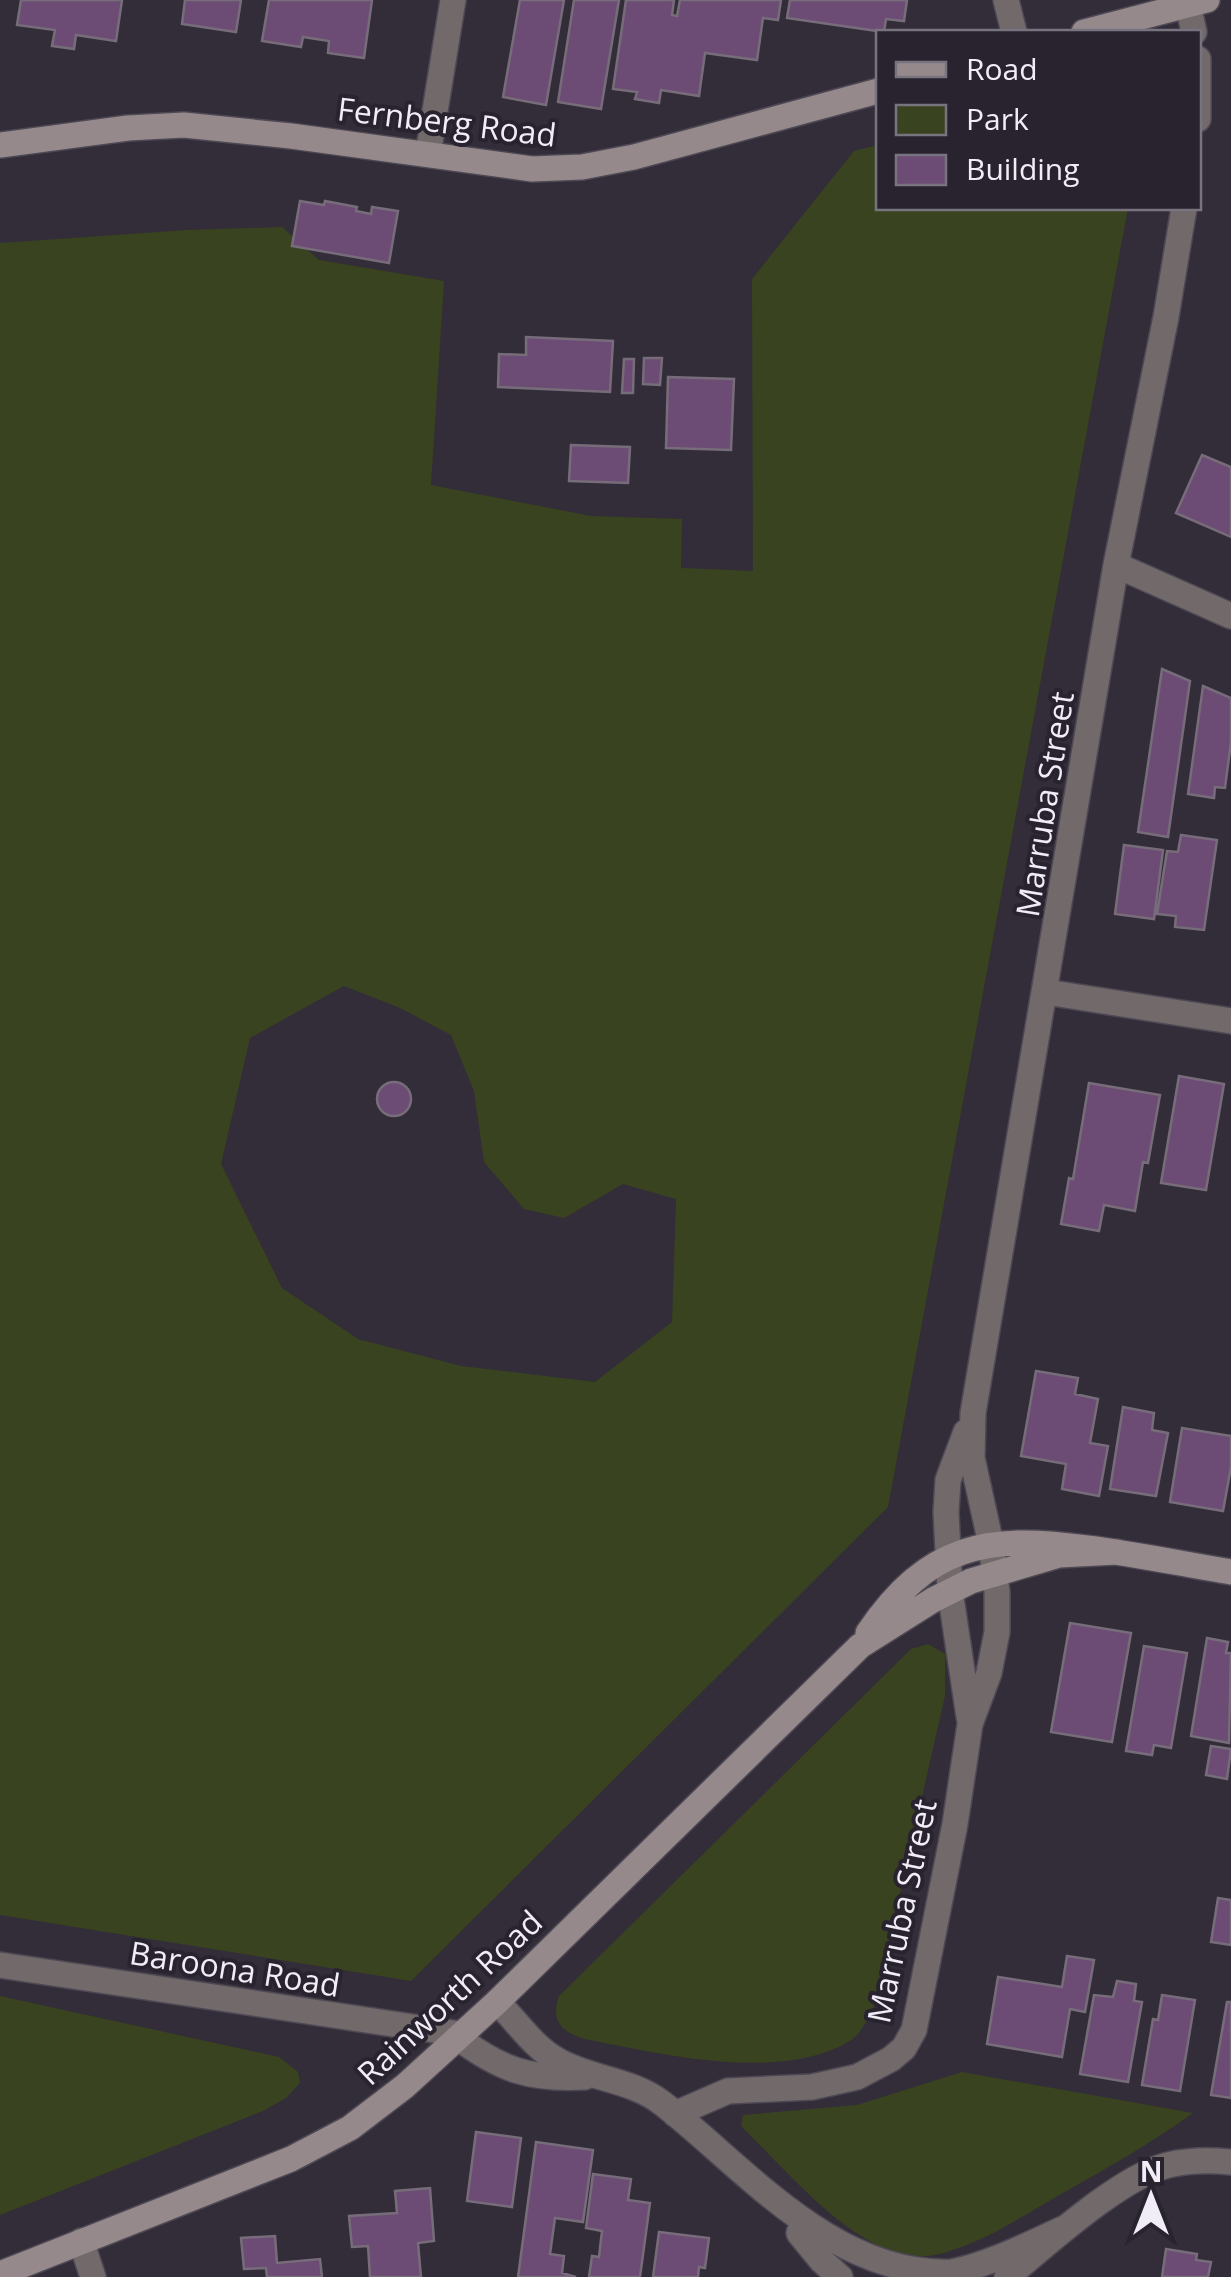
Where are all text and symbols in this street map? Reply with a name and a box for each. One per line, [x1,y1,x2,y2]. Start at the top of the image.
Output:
legend [876,30,1201,210]
text: Road [966,48,1038,89]
street label: Fernberg Road [335,86,559,156]
text: Park [966,98,1029,139]
text: Building [966,148,1080,189]
street label: Marruba Street [1005,688,1083,920]
street label: Marruba Street [856,1795,946,2027]
street label: Rainworth Road [347,1900,551,2094]
street label: Baroona Road [127,1930,343,2006]
north arrow [1101,2147,1201,2247]
text: N [1140,2152,1162,2190]

